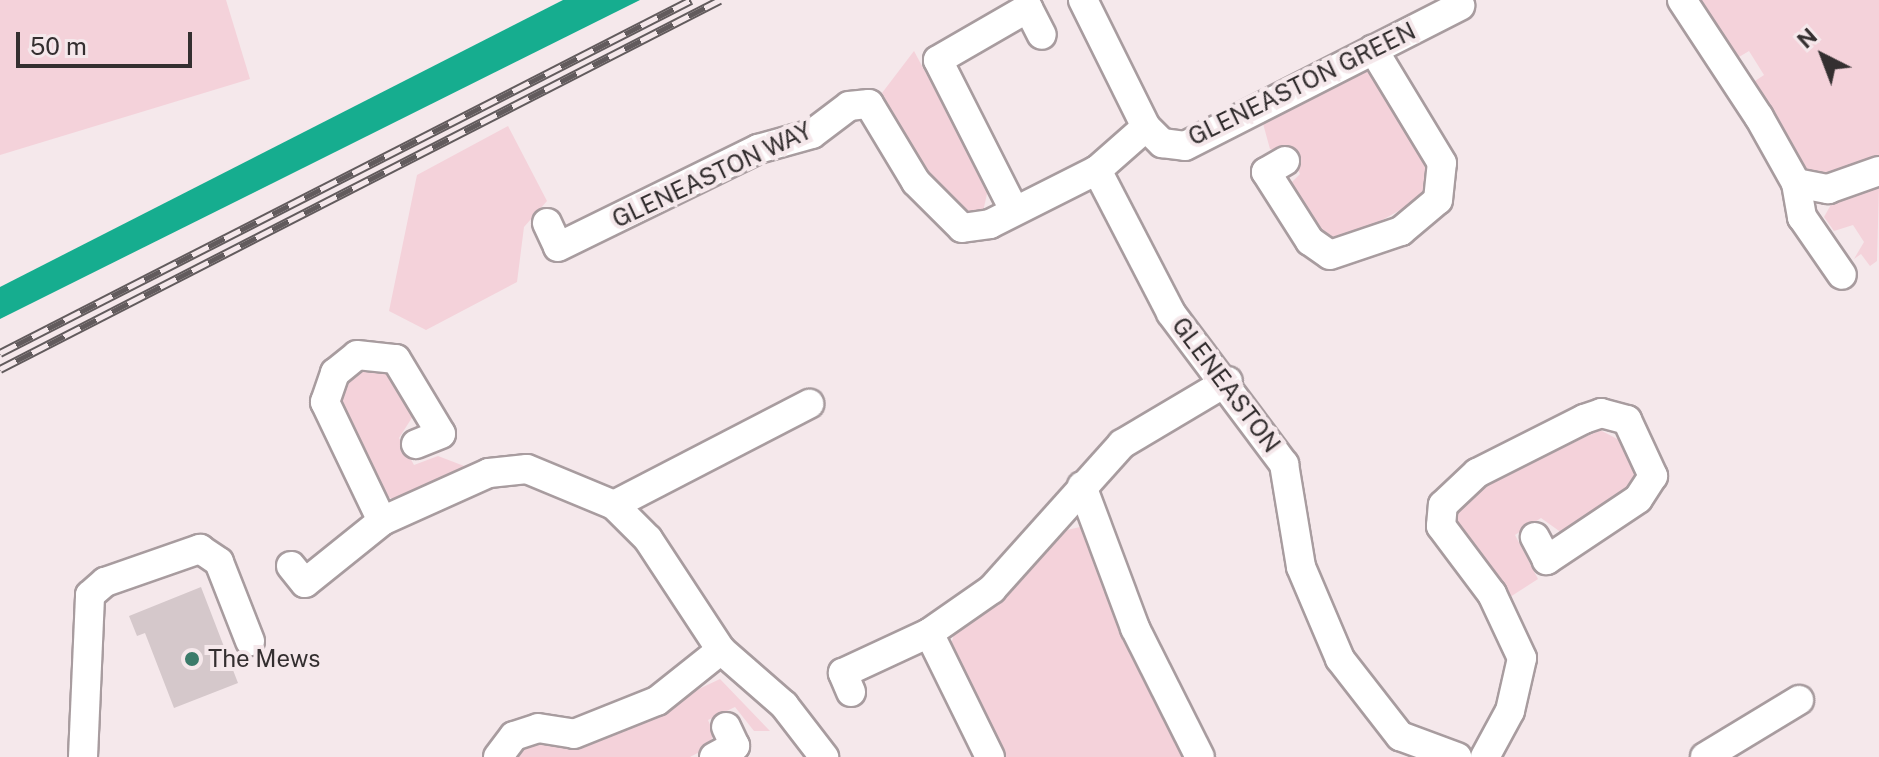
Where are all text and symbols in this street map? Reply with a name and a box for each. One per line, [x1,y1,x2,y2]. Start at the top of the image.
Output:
scale bar [20,16,196,66]
street label: GLENEASTON GREEN [1184,16,1420,152]
north arrow [1783,16,1863,96]
text: N [1792,23,1822,54]
text: 50 m [30,32,87,60]
street label: GLENEASTON WAY [607,116,817,234]
street label: GLENEASTON [1166,312,1286,458]
place label: The Mews [208,645,321,673]
marker: The Mews [183,650,201,668]

